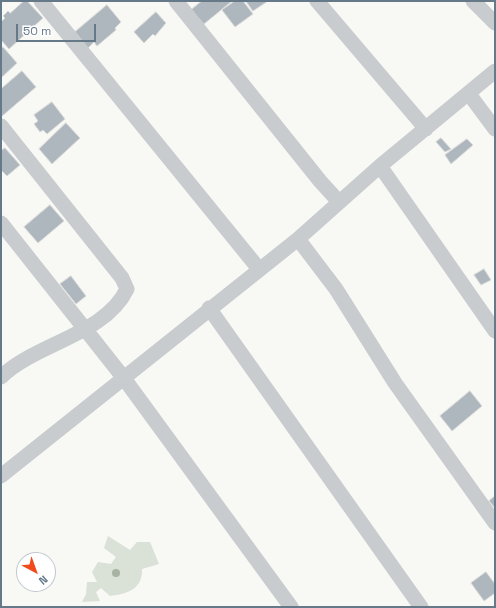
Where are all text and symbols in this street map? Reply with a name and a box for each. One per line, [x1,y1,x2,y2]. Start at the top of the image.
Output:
scale bar [18,16,98,42]
text: 50 m [23,23,51,39]
north arrow [16,552,56,592]
text: N [36,573,51,588]

